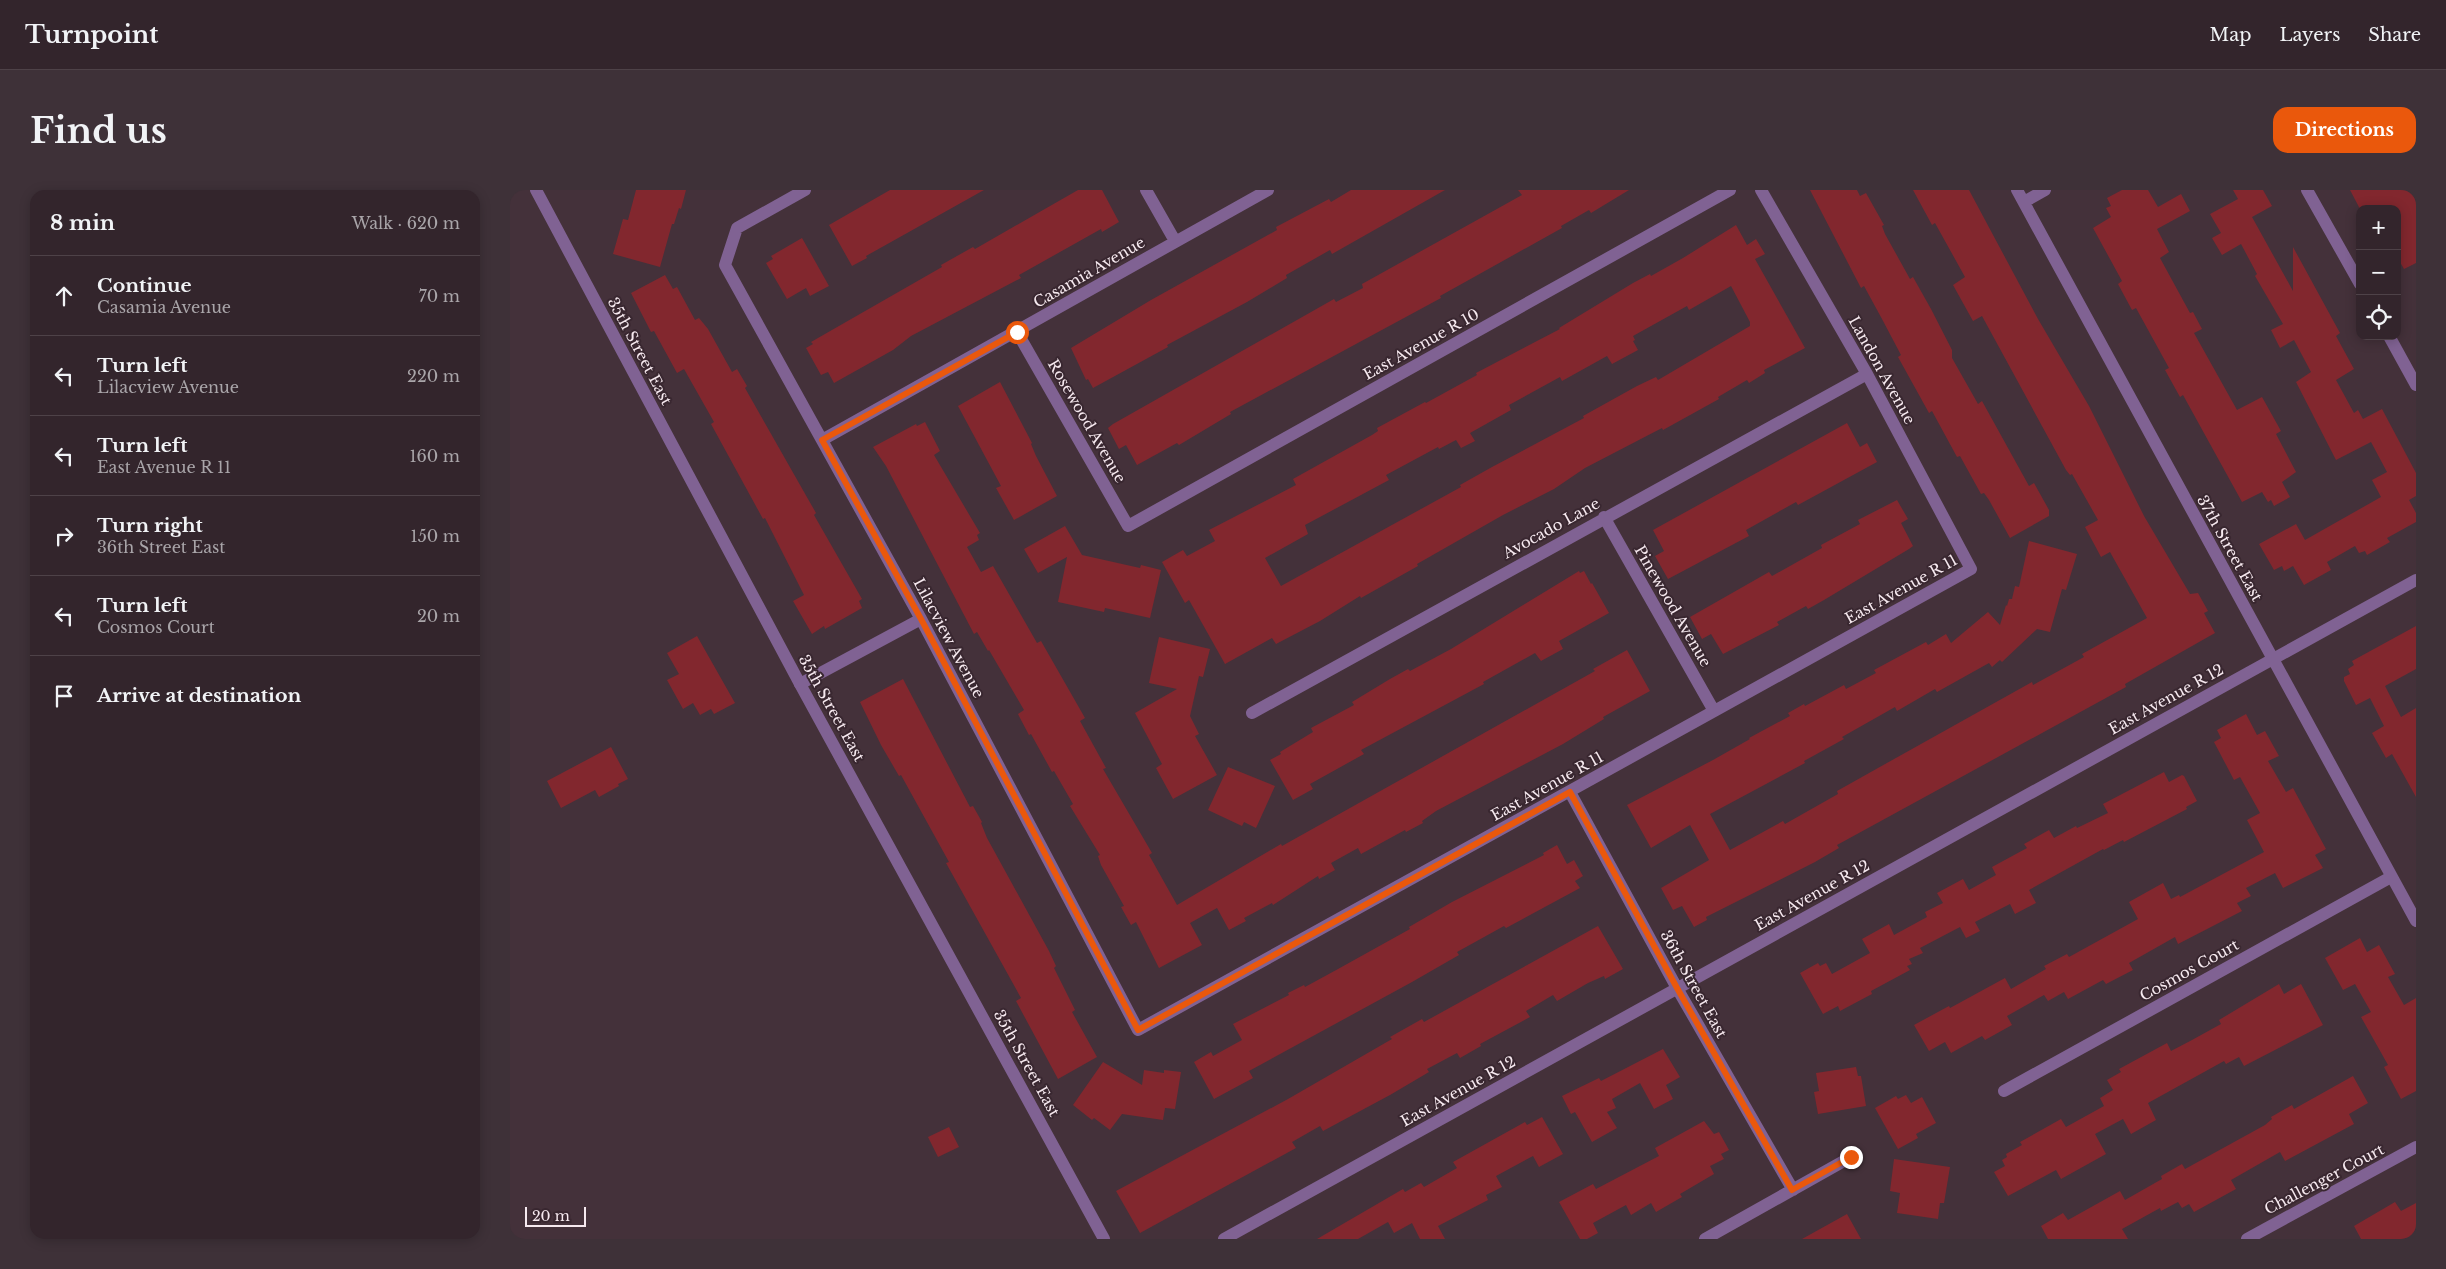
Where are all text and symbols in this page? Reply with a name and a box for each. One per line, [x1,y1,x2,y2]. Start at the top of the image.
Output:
text: Turnpoint [25,20,158,49]
text: Map [2210,24,2251,46]
text: Layers [2279,24,2340,46]
text: Share [2368,24,2421,46]
button: Directions [2273,107,2416,153]
text: Find us [30,109,167,152]
map controls [2356,205,2401,340]
button: + [2356,205,2401,250]
text: 8 min [50,210,115,236]
text: Walk · 620 m [352,213,460,233]
street label: Casamia Avenue [1030,232,1148,312]
button: − [2356,250,2401,295]
text: Continue [97,274,192,297]
icon: ahead [50,282,78,310]
text: 70 m [419,286,460,306]
street label: 35th Street East [604,294,677,408]
button: locate [2356,295,2401,340]
text: Casamia Avenue [97,297,231,317]
street label: East Avenue R 10 [1360,304,1482,384]
street label: Landon Avenue [1844,313,1920,427]
route start [1006,321,1029,344]
text: Turn left [97,354,188,377]
street label: Rosewood Avenue [1044,356,1130,486]
icon: left [50,362,78,390]
text: 220 m [407,366,460,386]
text: Lilacview Avenue [97,377,239,397]
text: Turn left [97,434,188,457]
icon: left [50,442,78,470]
text: 160 m [409,446,460,466]
text: East Avenue R 11 [97,457,231,477]
street label: 37th Street East [2193,492,2267,605]
street label: Avocado Lane [1498,493,1603,563]
text: Turn right [97,514,203,537]
icon: right [50,522,78,550]
text: 150 m [411,526,460,546]
text: 36th Street East [97,537,225,557]
street label: Pinewood Avenue [1630,542,1716,670]
street label: East Avenue R 11 [1841,550,1961,628]
street label: Lilacview Avenue [909,575,989,701]
text: Turn left [97,594,188,617]
icon: left [50,602,78,630]
text: 20 m [417,606,460,626]
text: Cosmos Court [97,617,215,637]
street label: 35th Street East [795,651,869,765]
street label: East Avenue R 12 [2105,660,2227,738]
icon: arrive [50,682,78,710]
text: Arrive at destination [97,684,301,707]
street label: East Avenue R 11 [1487,747,1607,825]
street label: East Avenue R 12 [1751,856,1873,934]
street label: 36th Street East [1657,927,1732,1041]
street label: Cosmos Court [2136,935,2242,1005]
street label: 35th Street East [990,1006,1064,1120]
street label: East Avenue R 12 [1397,1052,1519,1130]
street label: Challenger Court [2261,1139,2387,1219]
route end [1840,1146,1863,1169]
scale bar [525,1204,586,1227]
text: 20 m [532,1207,570,1225]

